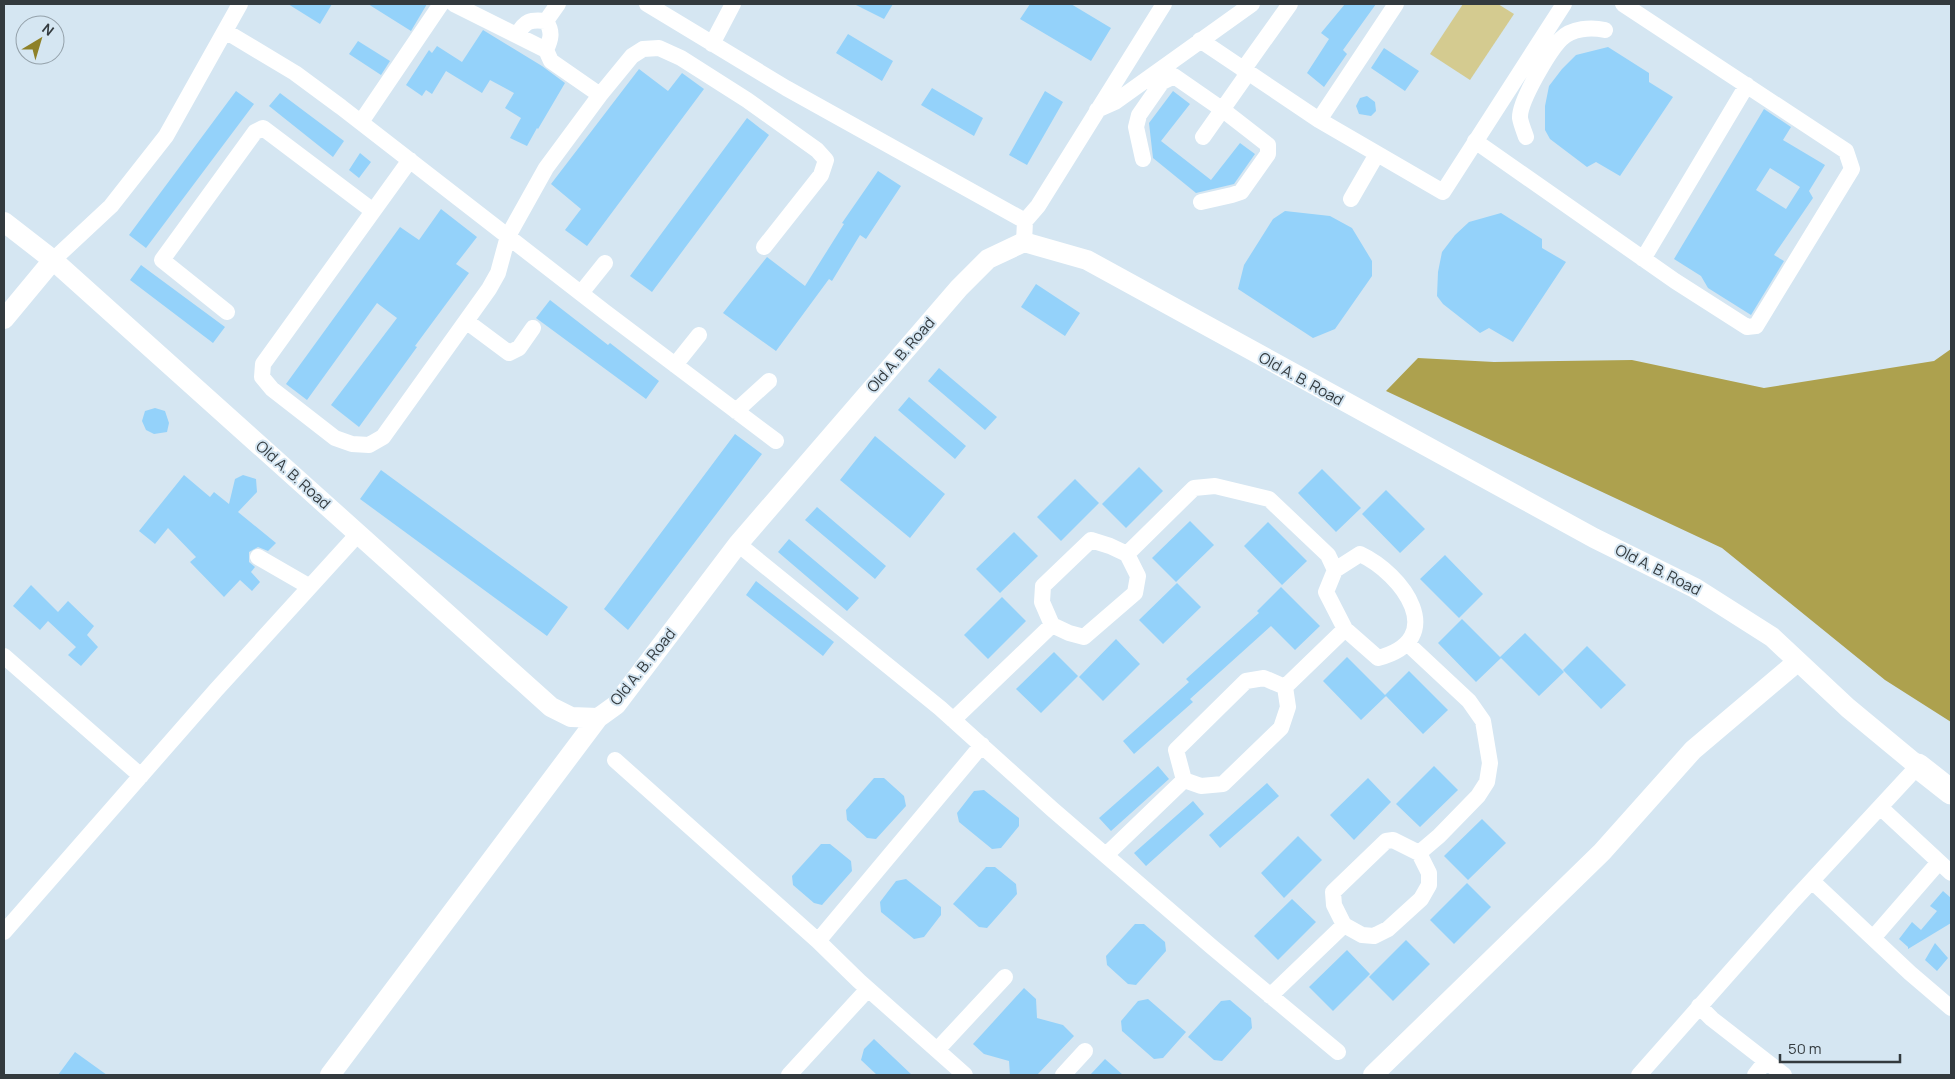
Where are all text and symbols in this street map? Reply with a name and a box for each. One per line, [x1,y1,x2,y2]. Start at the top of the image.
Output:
north arrow [15,15,65,65]
text: N [38,19,58,40]
street label: Old A. B. Road [862,312,939,397]
street label: Old A. B. Road [1255,347,1347,410]
street label: Old A. B. Road [252,435,335,514]
street label: Old A. B. Road [1612,539,1705,600]
street label: Old A. B. Road [605,624,680,710]
scale bar [1780,1032,1900,1064]
text: 50 m [1788,1038,1822,1059]

